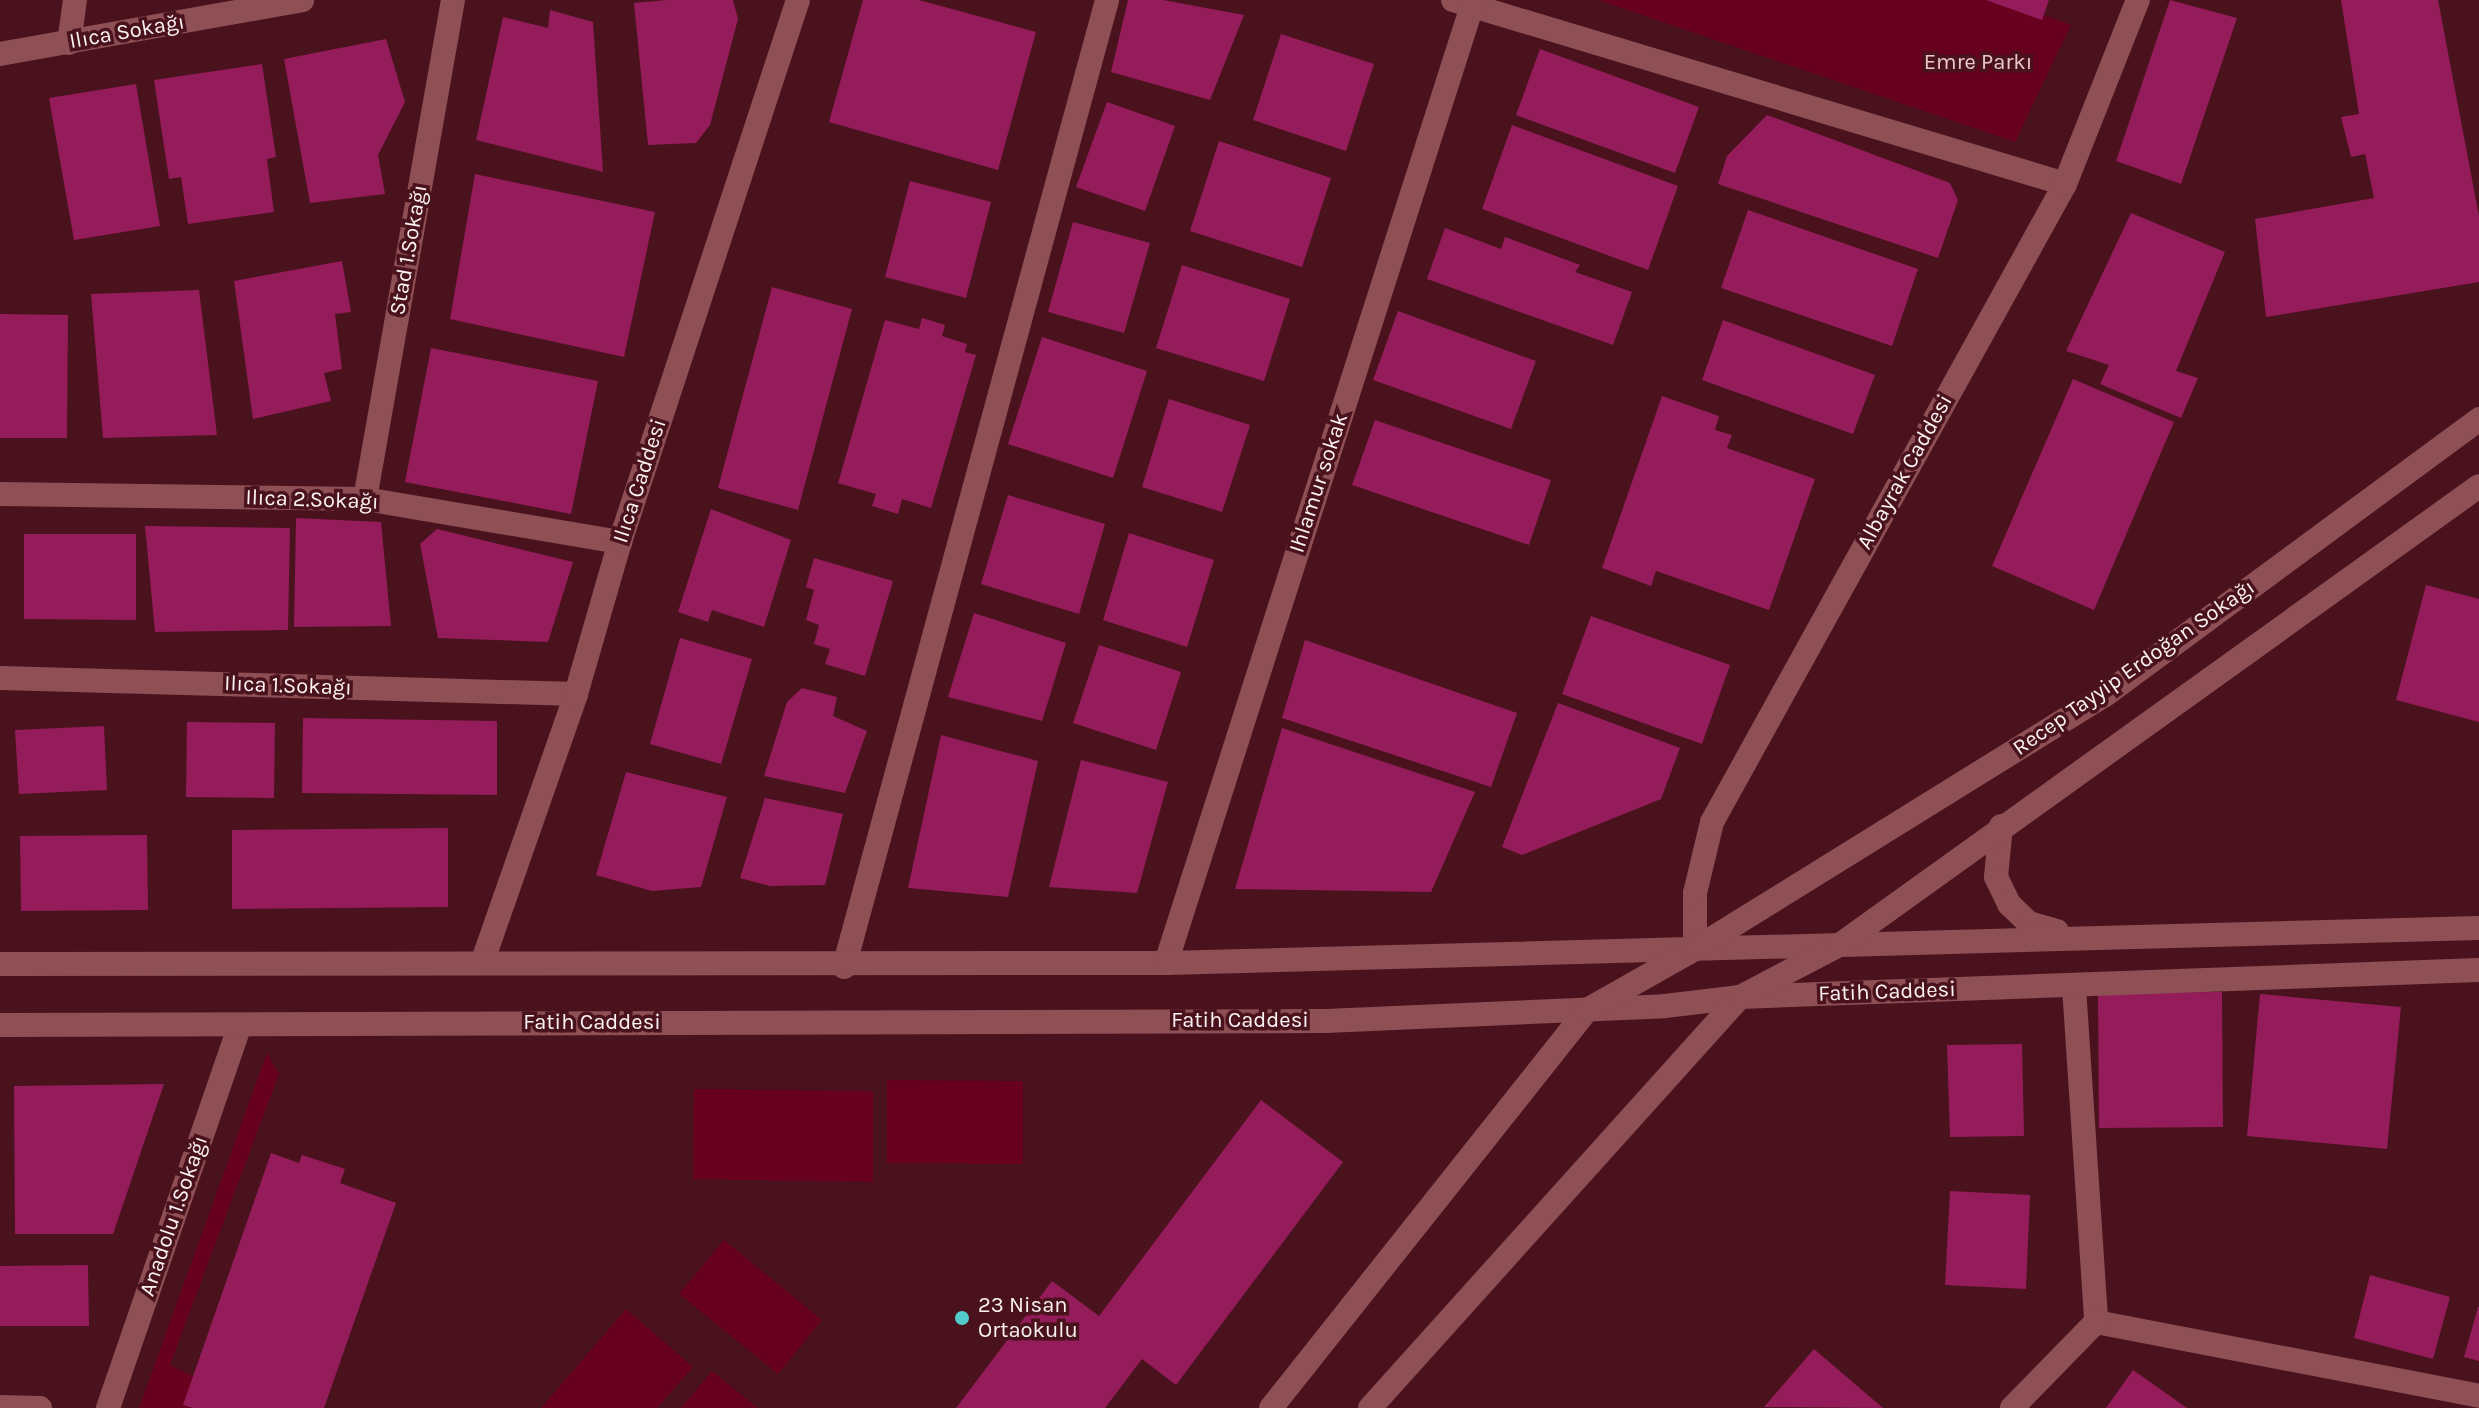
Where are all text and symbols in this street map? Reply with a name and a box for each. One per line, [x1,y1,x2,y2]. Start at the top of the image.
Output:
street label: Ilıca Sokağı [67,9,187,55]
park label: Emre Parkı [1924,50,2032,76]
street label: Stad 1.Sokağı [385,183,433,317]
street label: Albayrak Caddesi [1852,390,1958,554]
street label: Ihlamur sokak [1284,410,1354,556]
street label: Ilıca Caddesi [608,416,672,546]
street label: Ilıca 2.Sokağı [245,484,379,516]
street label: Recep Tayyip Erdoğan Sokağı [2008,574,2260,762]
street label: Ilıca 1.Sokağı [224,671,352,701]
street label: Fatih Caddesi [1818,976,1956,1008]
street label: Fatih Caddesi [1171,1008,1309,1034]
street label: Fatih Caddesi [523,1010,661,1036]
street label: Anadolu 1.Sokağı [134,1132,214,1300]
place label: 23 Nisan Ortaokulu [978,1292,1078,1344]
marker: 23 Nisan Ortaokulu [953,1309,971,1327]

